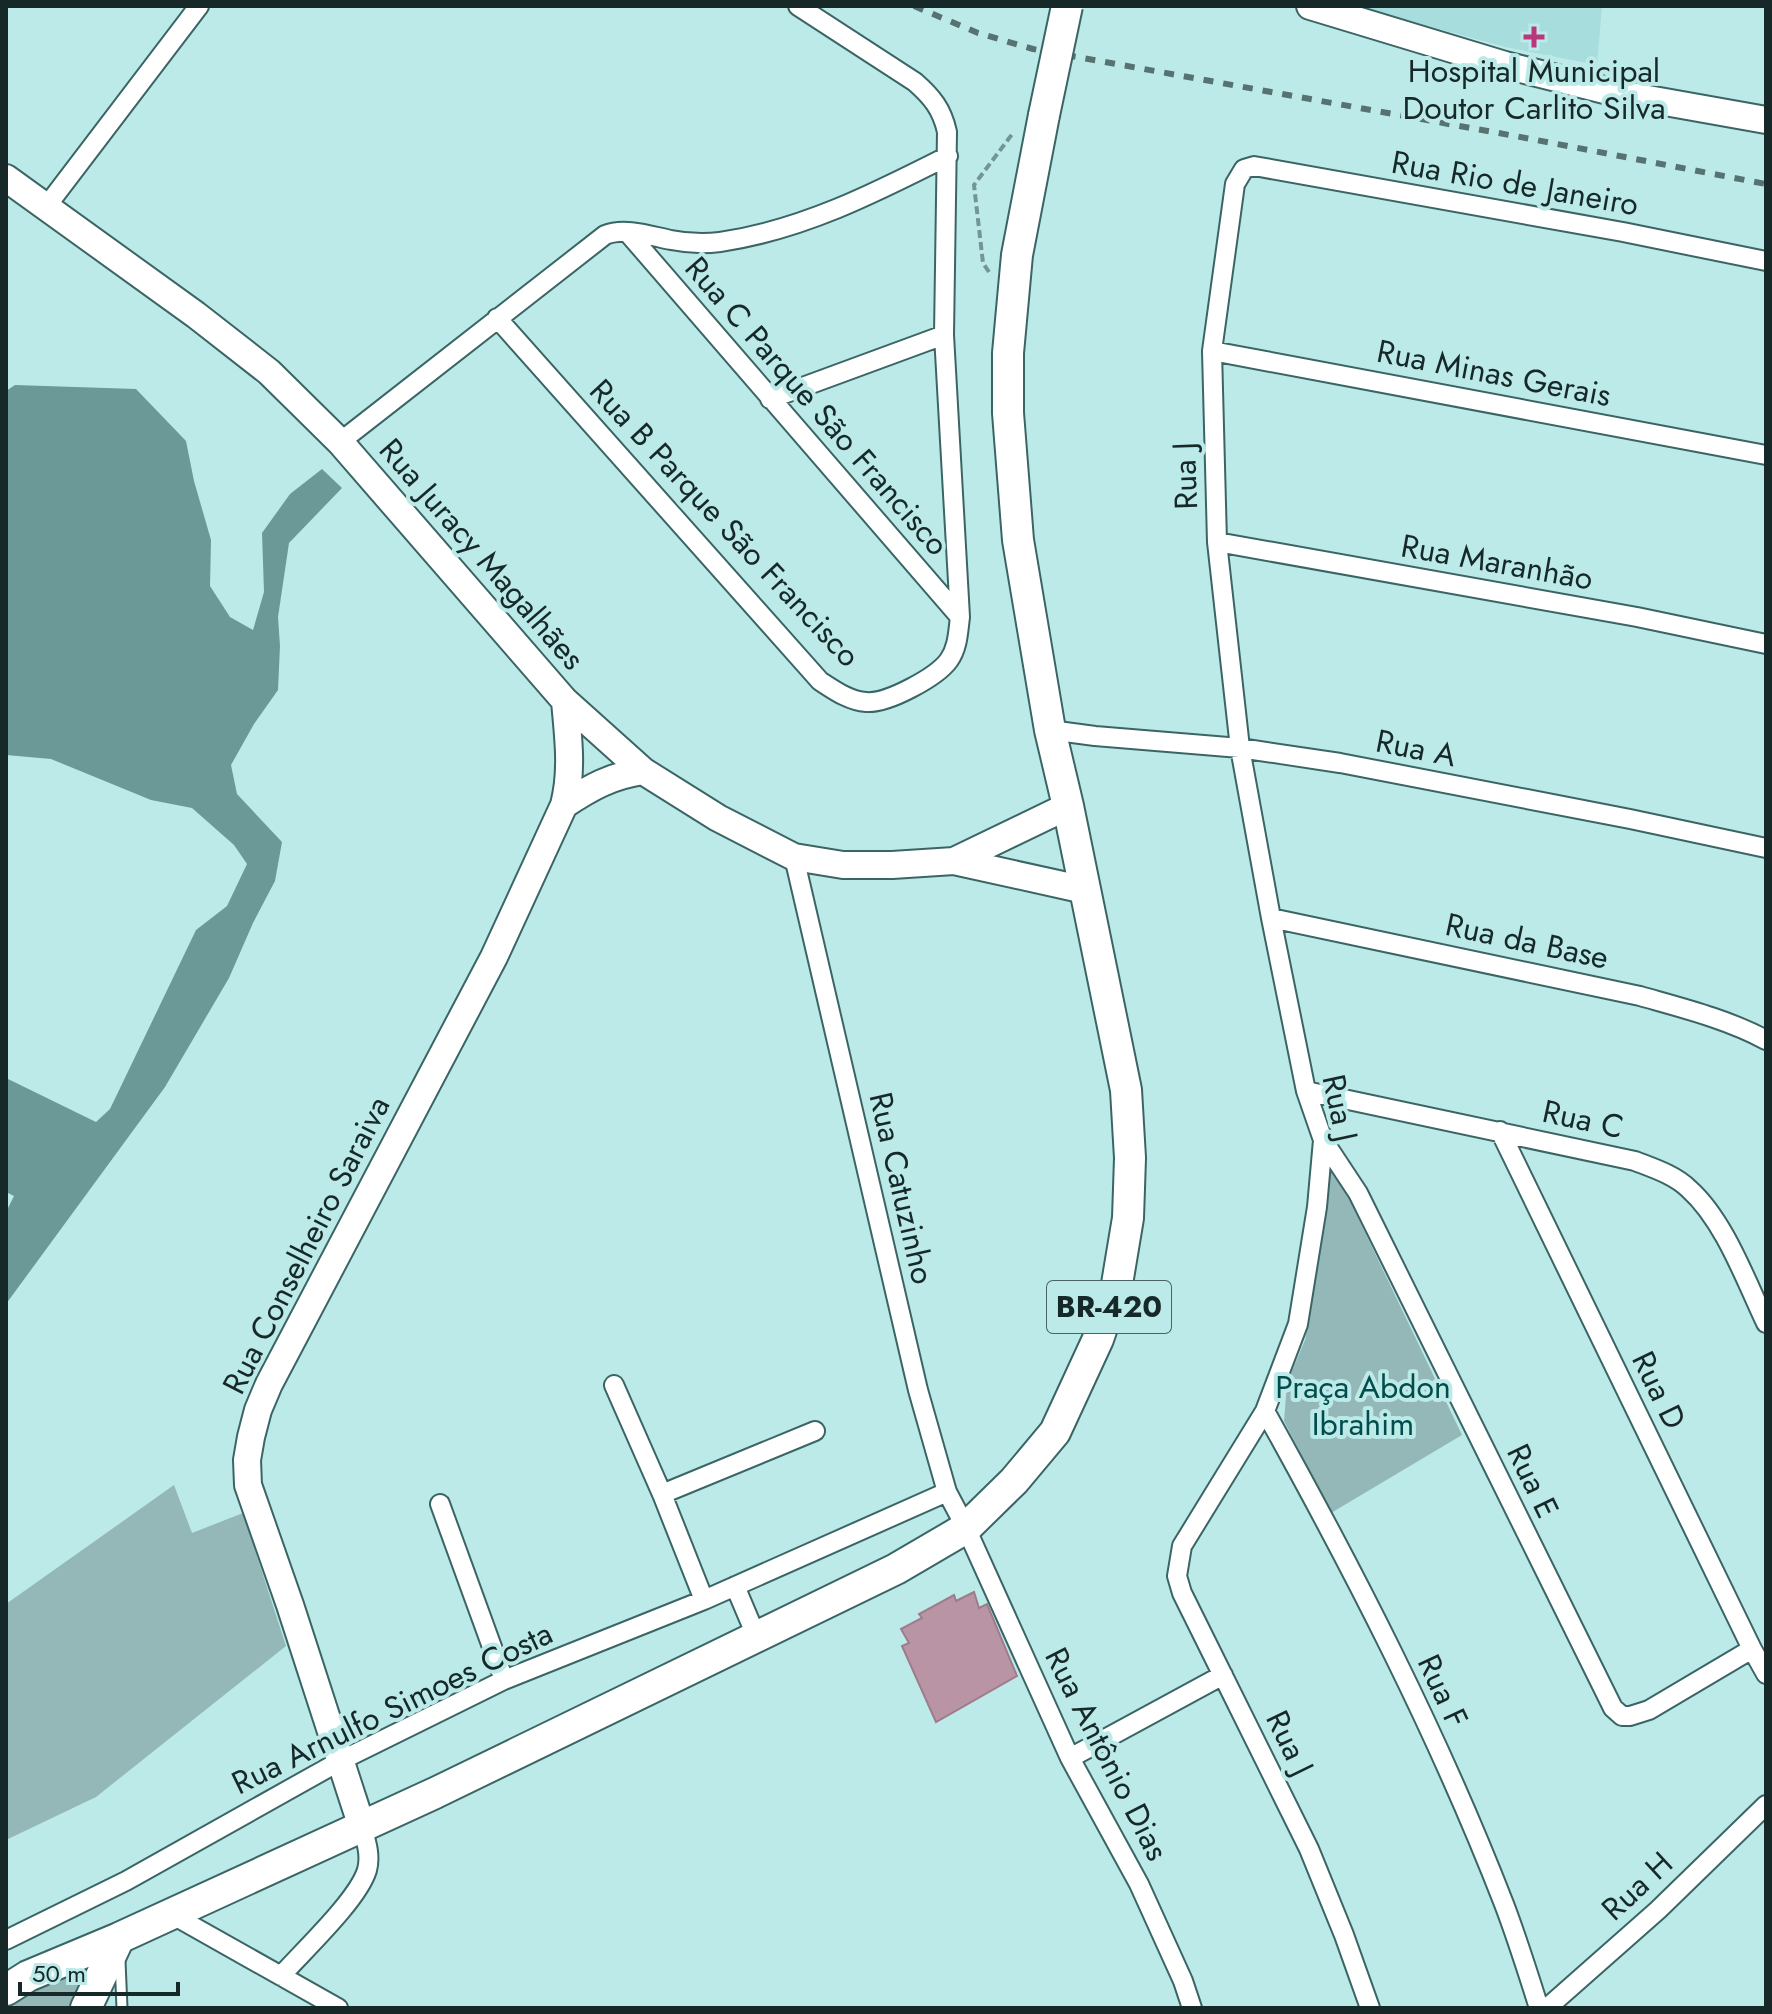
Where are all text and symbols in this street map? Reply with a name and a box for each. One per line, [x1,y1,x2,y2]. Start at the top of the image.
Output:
marker: Hospital Municipal Doutor Carlito Silva [1523,26,1545,48]
place label: Hospital Municipal Doutor Carlito Silva [1402,48,1666,131]
street label: Rua Rio de Janeiro [1388,139,1642,227]
street label: Rua C Parque São Francisco [674,246,960,566]
street label: Rua Minas Gerais [1373,328,1615,418]
street label: Rua B Parque São Francisco [579,369,871,677]
street label: Rua Juracy Magalhães [368,428,596,680]
street label: Rua J [1161,442,1209,510]
street label: Rua Maranhão [1397,523,1597,601]
street label: Rua A [1372,718,1460,778]
street label: Rua da Base [1441,901,1613,981]
street label: Rua J [1310,1070,1370,1146]
street label: Rua Conselheiro Saraiva [211,1088,401,1402]
street label: Rua Catuzinho [858,1088,946,1288]
street label: Rua C [1538,1088,1628,1150]
road number: BR-420 [1047,1281,1171,1333]
street label: Rua D [1620,1343,1698,1437]
park label: Praça Abdon Ibrahim [1275,1364,1451,1447]
street label: Rua E [1495,1436,1571,1526]
street label: Rua Arnulfo Simoes Costa [224,1610,560,1806]
street label: Rua Antônio Dias [1034,1640,1180,1868]
street label: Rua F [1406,1647,1480,1735]
street label: Rua J [1255,1703,1325,1783]
street label: Rua H [1591,1841,1683,1931]
scale bar [20,1946,178,1996]
text: 50 m [32,1956,86,1991]

